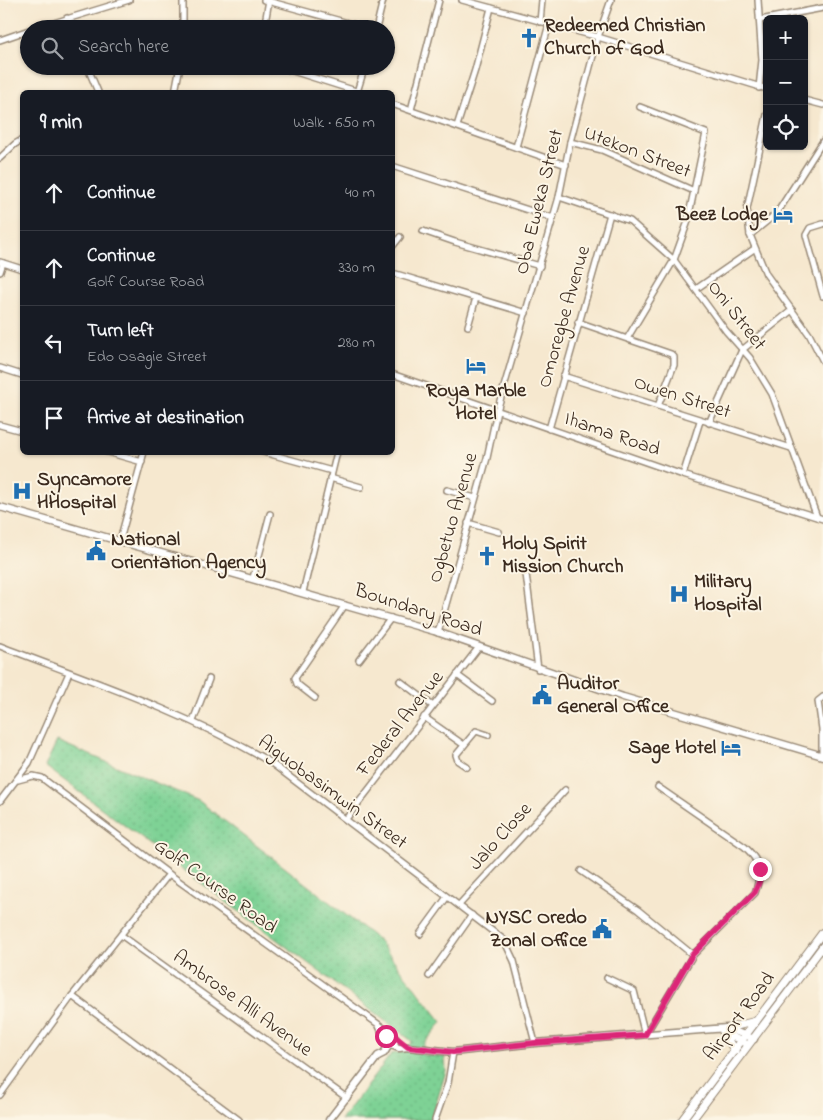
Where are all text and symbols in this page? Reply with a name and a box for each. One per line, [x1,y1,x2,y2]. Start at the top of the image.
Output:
place label: Redeemed Christian Church of God [544,12,705,64]
map controls [763,15,808,150]
button: + [763,15,808,60]
search box [20,20,395,75]
church icon: Redeemed Christian Church of God [518,27,540,49]
icon: search [38,34,66,62]
text: Search here [78,34,169,61]
button: − [763,60,808,105]
button: locate [763,105,808,150]
text: 9 min [40,108,82,138]
text: Walk · 650 m [293,111,375,135]
street label: Utekon Street [579,119,695,187]
street label: Oba Eweka Street [508,126,572,278]
icon: ahead [40,179,68,207]
text: Continue [87,180,155,207]
text: 40 m [345,181,375,205]
place label: Beez Lodge [675,201,769,231]
hotel icon: Beez Lodge [772,204,794,226]
street label: Omoregbe Avenue [531,242,600,392]
text: Continue [87,243,155,270]
icon: ahead [40,254,68,282]
text: 330 m [338,256,375,280]
text: Golf Course Road [87,270,204,294]
street label: Oni Street [699,275,773,357]
text: Turn left [87,318,154,345]
icon: left [40,329,68,357]
text: 280 m [338,331,375,355]
text: Edo Osagie Street [87,345,207,369]
hotel icon: Roya Marble Hotel [465,355,487,377]
street label: Owen Street [630,369,735,427]
place label: Roya Marble Hotel [426,377,527,429]
icon: arrive [40,404,68,432]
text: Arrive at destination [87,405,244,432]
street label: Ihama Road [560,405,664,465]
street label: Ogbetuo Avenue [422,449,487,587]
place label: Syncamore HHospital [37,466,133,518]
hospital icon: Syncamore HHospital [11,480,33,502]
place label: National Orientation Agency [111,526,266,579]
place label: Holy Spirit Mission Church [502,530,623,582]
public building icon: National Orientation Agency [85,540,107,562]
church icon: Holy Spirit Mission Church [476,545,498,567]
place label: Military Hospital [694,568,762,620]
street label: Boundary Road [349,576,486,645]
hospital icon: Military Hospital [668,583,690,605]
street label: Federal Avenue [350,665,452,784]
place label: Auditor General Office [557,670,670,722]
public building icon: Auditor General Office [531,684,553,706]
street label: Aiguobasimwin Street [251,729,413,858]
place label: Sage Hotel [628,734,716,764]
hotel icon: Sage Hotel [720,737,742,759]
street label: Jalo Close [462,796,540,878]
street label: Golf Course Road [147,832,283,942]
route end [749,858,772,881]
place label: NYSC Oredo Zonal Office [486,904,588,956]
public building icon: NYSC Oredo Zonal Office [591,918,613,940]
street label: Ambrose Alli Avenue [166,943,318,1065]
street label: Airport Road [697,966,783,1068]
route start [375,1025,398,1048]

